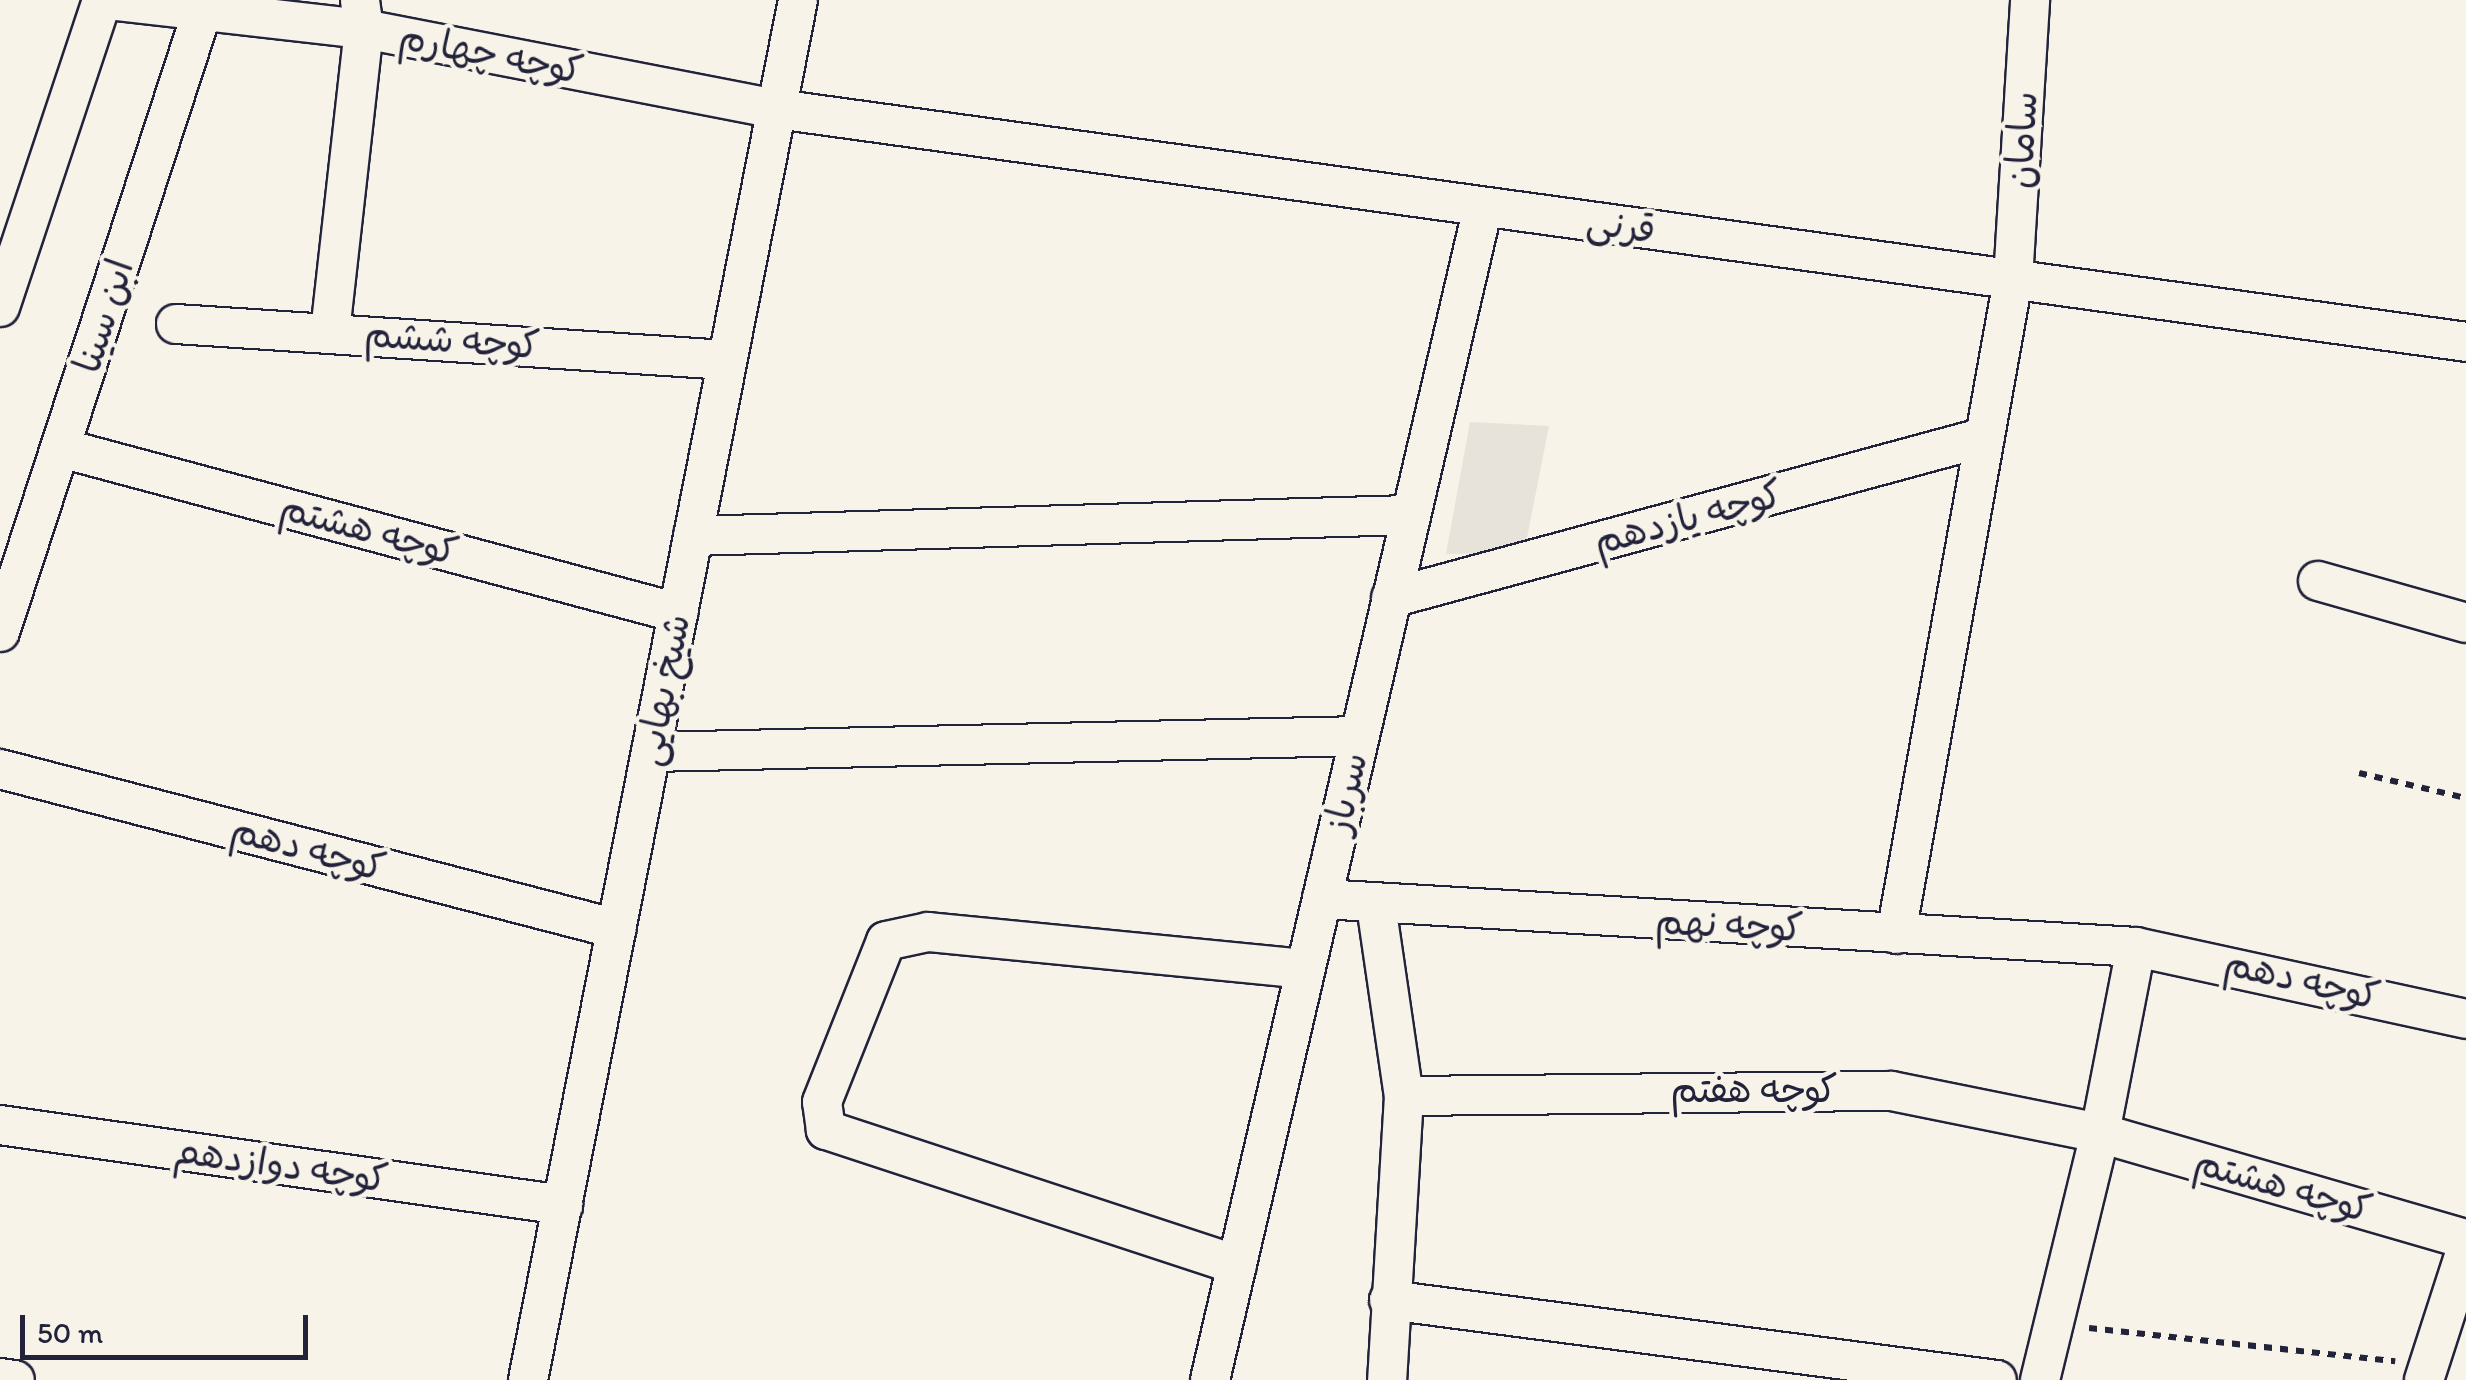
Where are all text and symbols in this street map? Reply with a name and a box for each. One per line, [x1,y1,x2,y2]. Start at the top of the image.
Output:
street label: کوچه چهارم [395,14,587,94]
street label: سامان [1997,90,2047,190]
street label: قرنی [1584,199,1658,253]
street label: ابن سینا [64,253,144,379]
street label: کوچه ششم [363,311,541,369]
street label: کوچه یازدهم [1589,471,1787,565]
street label: کوچه هشتم [275,484,463,576]
street label: شیخ بهایی [626,610,700,770]
street label: سرباز [1315,748,1377,838]
street label: کوچه دهم [226,807,390,891]
street label: کوچه نهم [1654,898,1804,952]
street label: کوچه دهم [2220,940,2384,1020]
street label: کوچه هفتم [1670,1067,1838,1113]
street label: کوچه دوازدهم [171,1127,391,1203]
street label: کوچه هشتم [2189,1139,2377,1233]
scale bar [25,1295,312,1357]
text: 50 m [37,1314,103,1351]

